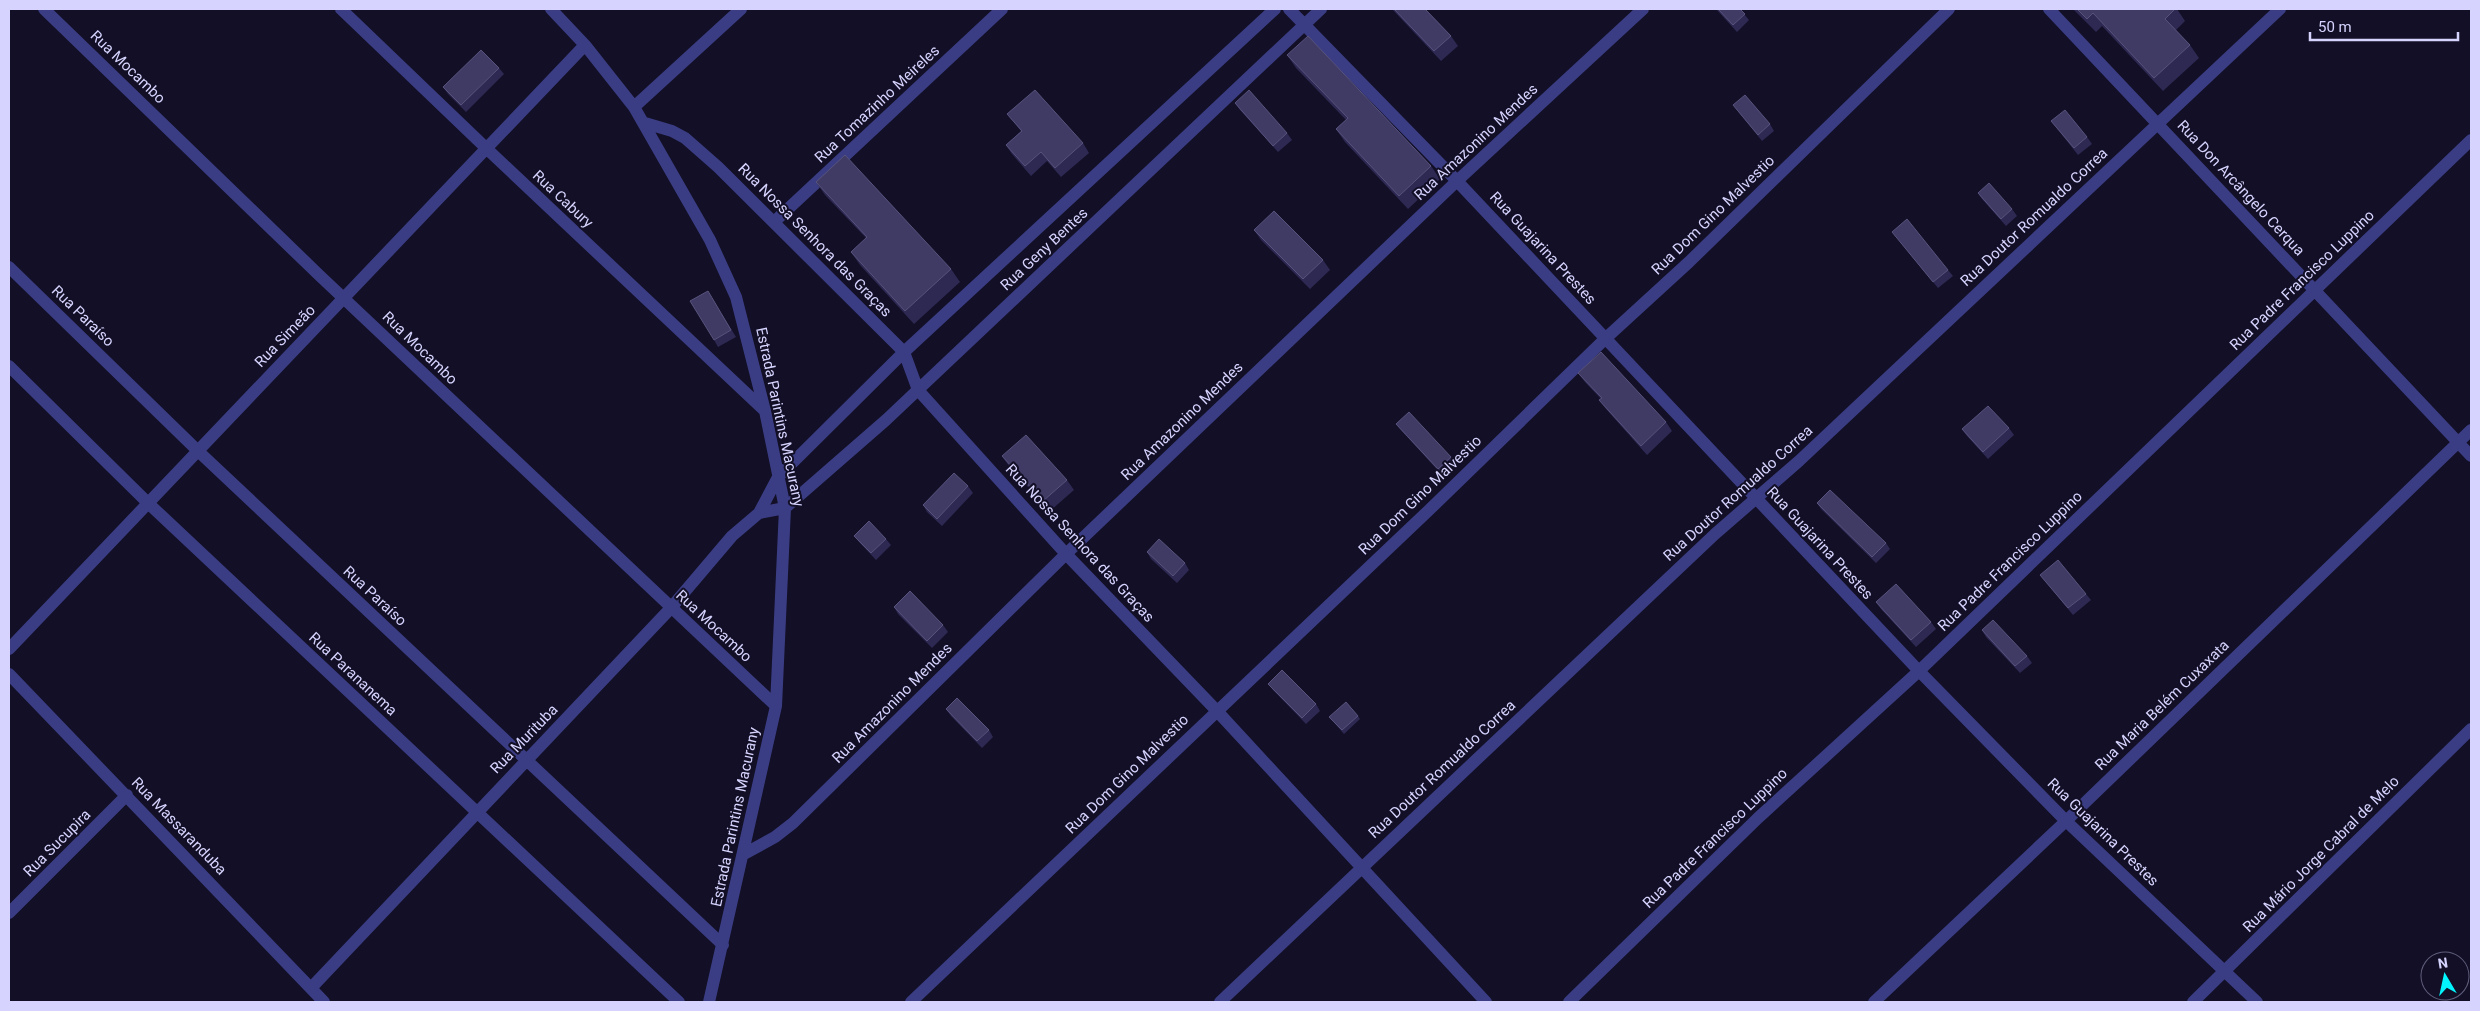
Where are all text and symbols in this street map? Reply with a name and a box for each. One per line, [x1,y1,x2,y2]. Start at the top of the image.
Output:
scale bar [2310,10,2458,42]
text: 50 m [2318,18,2352,36]
street label: Rua Mocambo [87,27,169,107]
street label: Rua Tomazinho Meireles [811,41,943,167]
street label: Rua Amazonino Mendes [1410,80,1542,204]
street label: Rua Don Arcângelo Cerqua [2173,117,2309,259]
street label: Rua Doutor Romualdo Correa [1957,144,2111,290]
street label: Rua Dom Gino Malvestio [1648,152,1778,278]
street label: Rua Nossa Senhora das Graças [735,160,895,320]
street label: Rua Cabury [529,166,597,232]
street label: Rua Guajarina Prestes [1486,188,1600,308]
street label: Rua Geny Bentes [997,204,1091,294]
street label: Rua Padre Francisco Luppino [2226,206,2378,354]
street label: Rua Paraíso [48,282,118,350]
street label: Rua Simeão [251,301,319,371]
street label: Rua Mocambo [379,308,461,388]
street label: Estrada Parintins Macurany [752,326,808,508]
street label: Rua Amazonino Mendes [1117,358,1247,484]
street label: Rua Doutor Romualdo Correa [1660,421,1816,565]
street label: Rua Dom Gino Malvestio [1355,432,1485,558]
street label: Rua Nossa Senhora das Graças [1002,460,1158,626]
street label: Rua Guajarina Prestes [1763,483,1877,603]
street label: Rua Padre Francisco Luppino [1934,487,2086,635]
street label: Rua Paraíso [340,562,410,630]
street label: Rua Mocambo [672,586,756,666]
street label: Rua Parananema [305,629,401,719]
street label: Rua Maria Belém Cuxaxata [2091,636,2233,774]
street label: Rua Amazonino Mendes [828,639,956,767]
street label: Rua Doutor Romualdo Correa [1365,696,1519,842]
street label: Rua Murituba [487,701,561,777]
street label: Rua Dom Gino Malvestio [1062,711,1192,837]
street label: Estrada Parintins Macurany [707,726,763,908]
street label: Rua Padre Francisco Luppino [1639,764,1791,912]
street label: Rua Mário Jorge Cabral de Melo [2239,772,2403,936]
street label: Rua Massaranduba [128,773,230,879]
street label: Rua Guajarina Prestes [2044,774,2162,890]
street label: Rua Sucupira [20,806,94,880]
north arrow [2420,951,2470,1001]
text: N [2437,954,2449,972]

